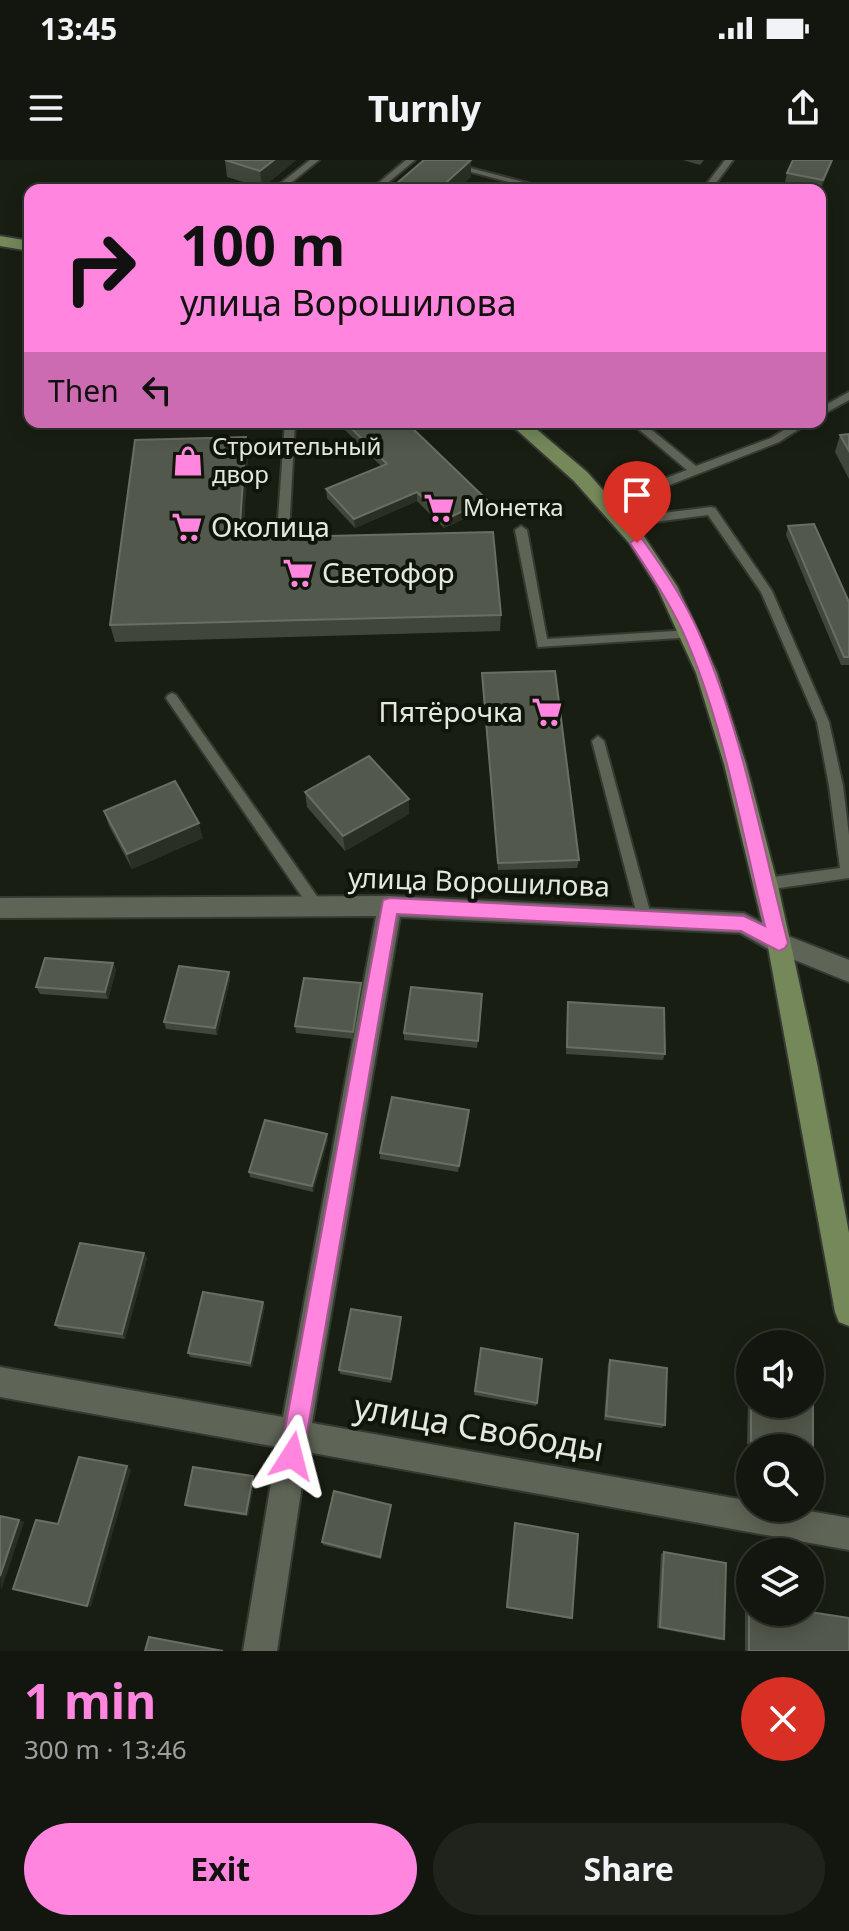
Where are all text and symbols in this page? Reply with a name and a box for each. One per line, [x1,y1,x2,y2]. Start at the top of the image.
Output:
text: 13:45 [40,8,117,49]
text: Turnly [368,84,481,133]
icon: menu [24,86,68,130]
icon: share [781,86,825,130]
text: 100 m [180,206,345,282]
icon: right [48,216,152,320]
text: улица Ворошилова [180,278,517,327]
icon: left [135,368,179,412]
text: Then [48,370,119,411]
place label: Строительный двор [212,429,381,490]
shop icon: Строительный двор [171,444,205,478]
pin [603,461,671,543]
icon: arrive [615,473,659,517]
place label: Монетка [463,490,564,523]
supermarket icon: Монетка [422,491,456,525]
place label: Околица [211,507,330,545]
supermarket icon: Околица [170,510,204,544]
place label: Светофор [322,553,455,591]
supermarket icon: Светофор [281,556,315,590]
place label: Пятёрочка [378,692,523,730]
supermarket icon: Пятёрочка [530,695,564,729]
street label: улица Ворошилова [347,857,611,905]
map controls [736,1330,824,1626]
button: sound [736,1330,824,1418]
street label: улица Свободы [351,1382,608,1472]
position arrow [250,1414,334,1498]
button: search [736,1434,824,1522]
button: layers [736,1538,824,1626]
text: 1 min [24,1668,156,1733]
button: close [741,1677,825,1761]
text: 300 m · 13:46 [24,1731,187,1767]
button: Exit [24,1823,417,1915]
button: Share [433,1823,825,1915]

